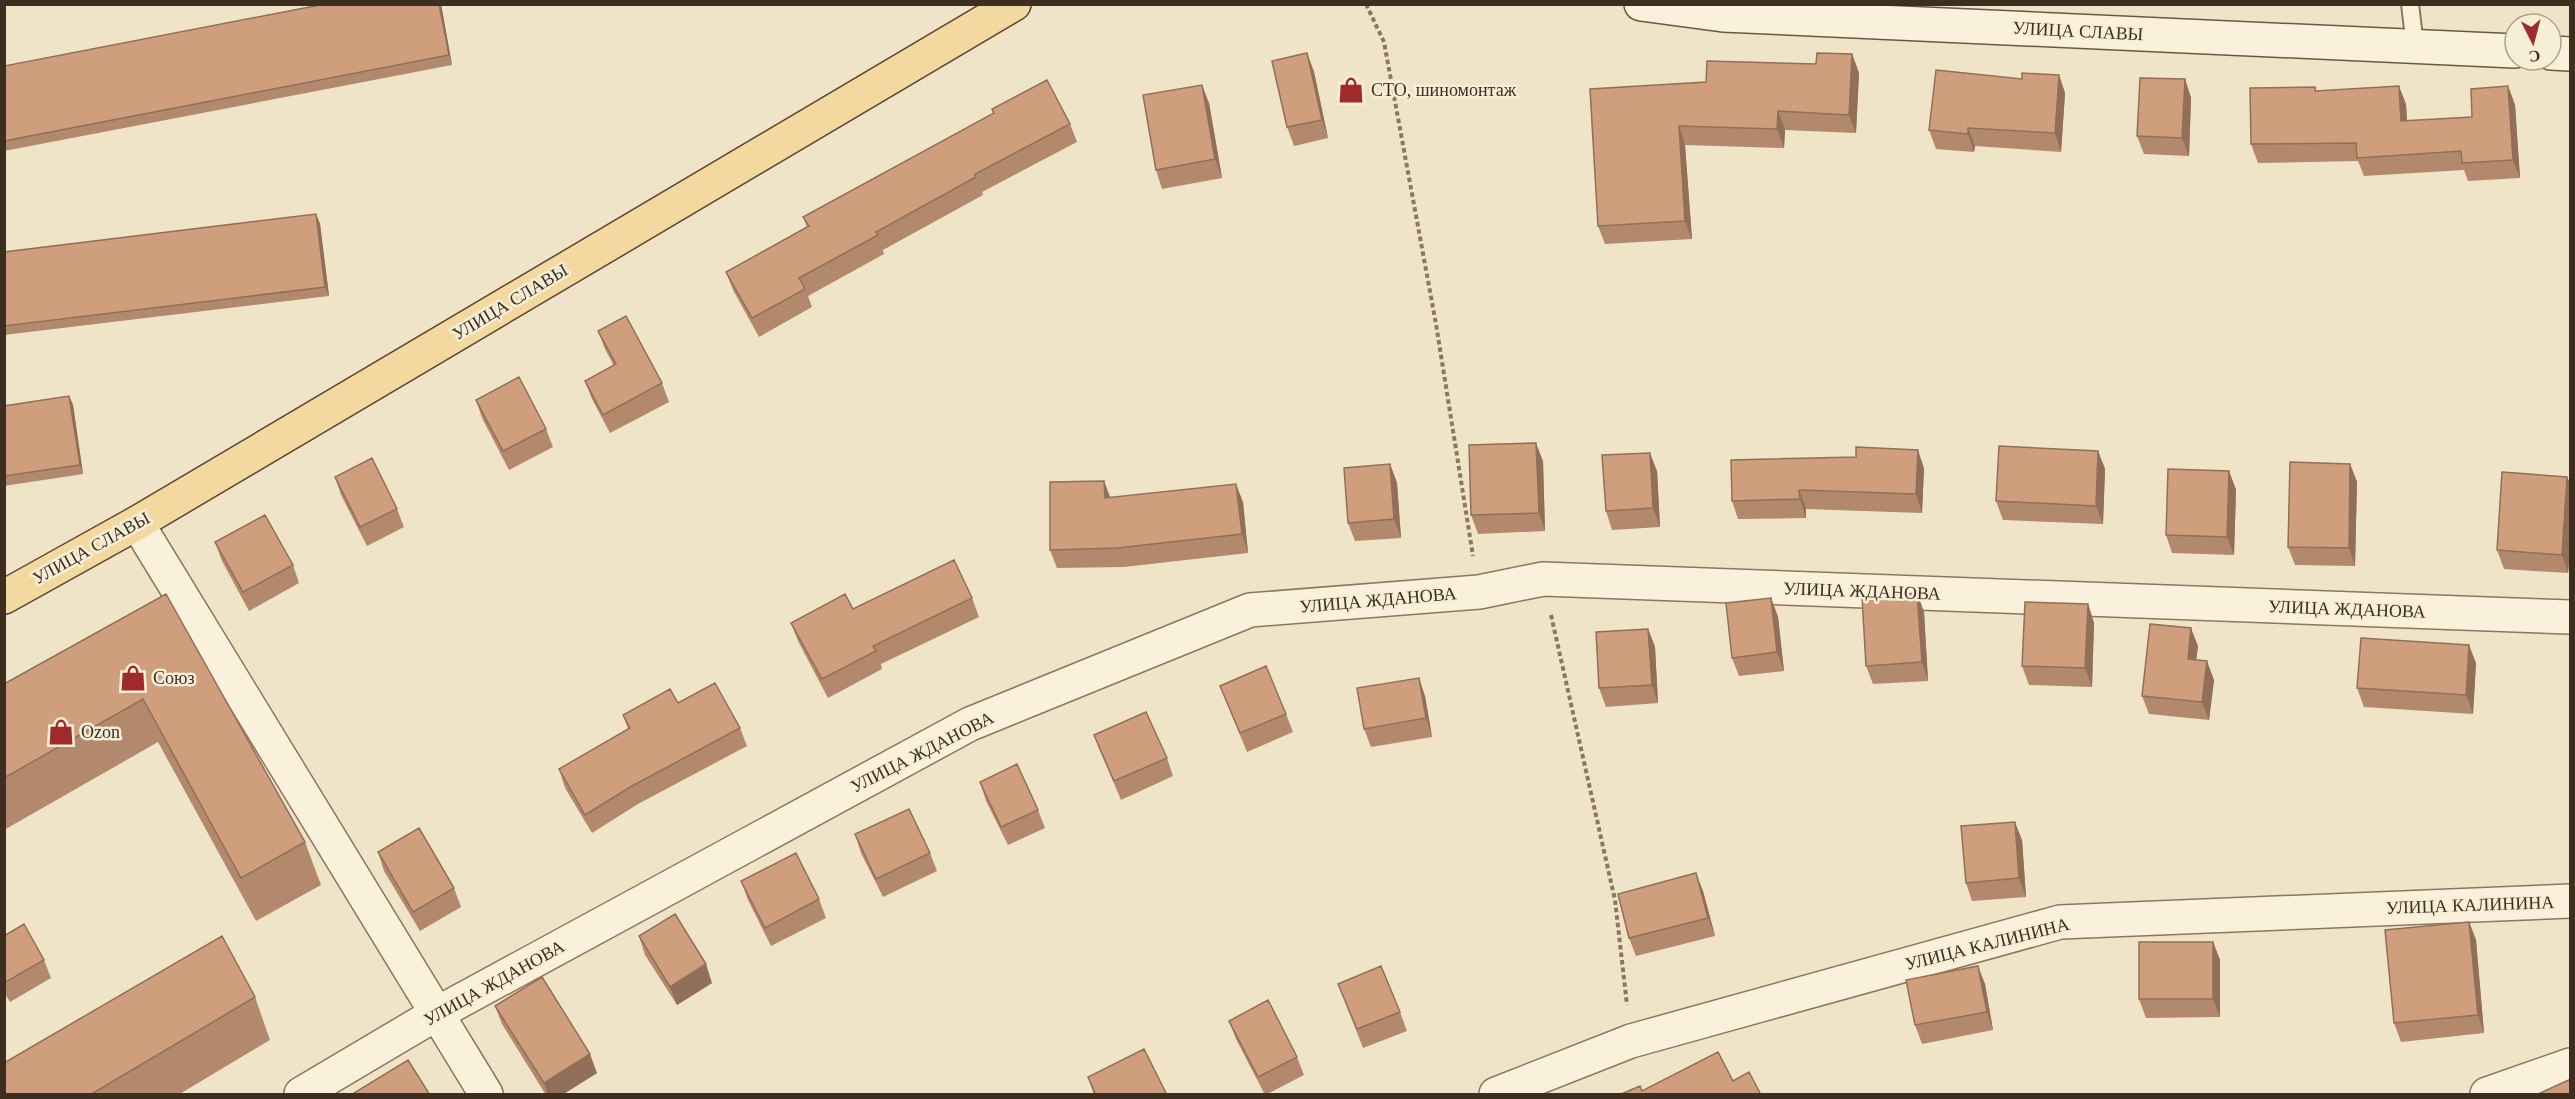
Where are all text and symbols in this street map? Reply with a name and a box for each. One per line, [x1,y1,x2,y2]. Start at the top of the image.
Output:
north arrow [2503,12,2563,72]
street label: УЛИЦА СЛАВЫ [2012,18,2144,44]
text: С [2528,47,2541,65]
shop icon: СТО, шиномонтаж [1336,75,1366,105]
place label: СТО, шиномонтаж [1371,80,1517,100]
street label: УЛИЦА СЛАВЫ [449,260,572,344]
street label: УЛИЦА СЛАВЫ [29,507,153,588]
street label: УЛИЦА ЖДАНОВА [1783,578,1941,604]
street label: УЛИЦА ЖДАНОВА [1299,583,1457,617]
street label: УЛИЦА ЖДАНОВА [2268,596,2426,622]
shop icon: Союз [118,663,148,693]
place label: Союз [153,668,195,688]
street label: УЛИЦА ЖДАНОВА [847,707,997,797]
shop icon: Ozon [46,717,76,747]
place label: Ozon [81,722,120,742]
street label: УЛИЦА КАЛИНИНА [2385,892,2555,918]
street label: УЛИЦА КАЛИНИНА [1903,914,2071,974]
street label: УЛИЦА ЖДАНОВА [420,936,568,1030]

